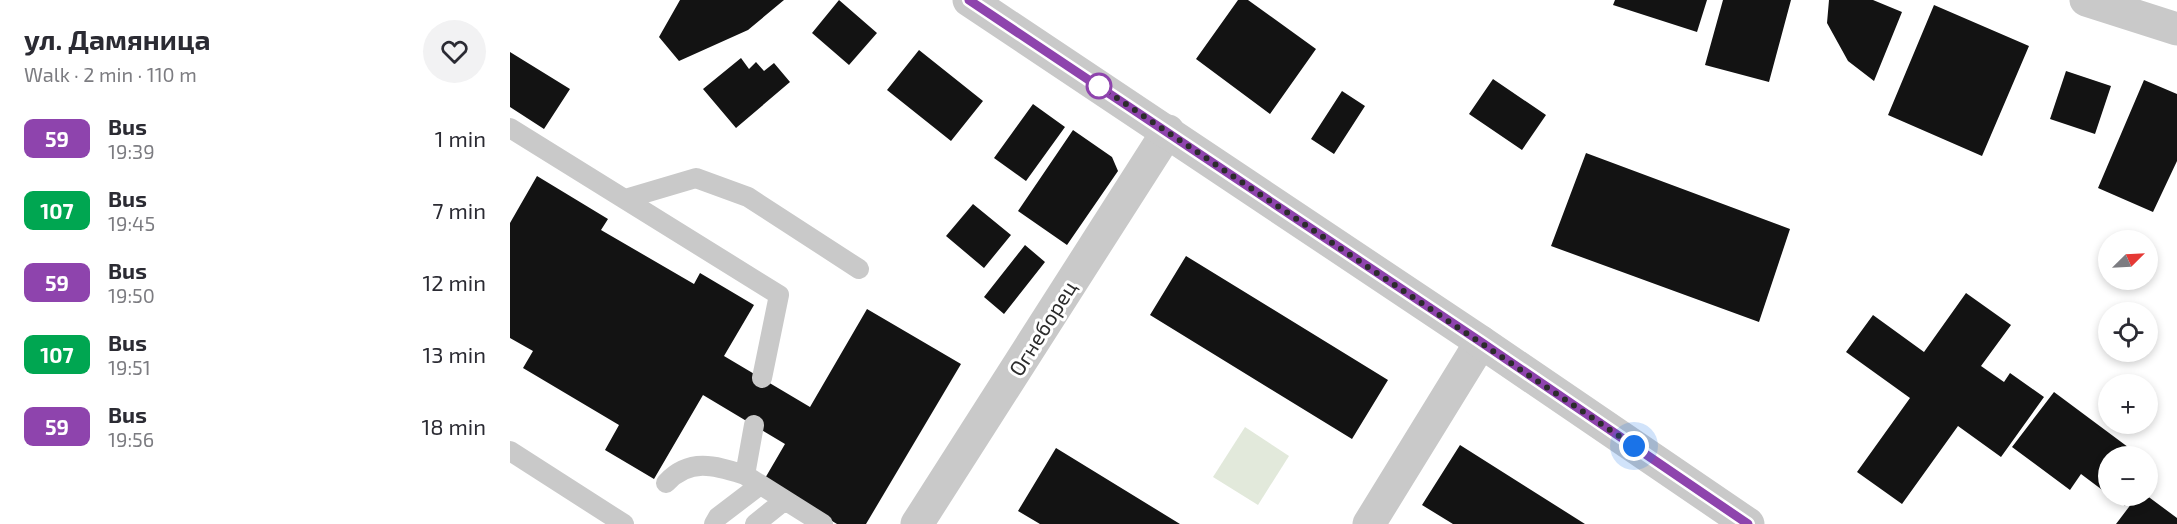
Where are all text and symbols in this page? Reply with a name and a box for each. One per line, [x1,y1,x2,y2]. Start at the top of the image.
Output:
button: heart [423,20,486,83]
text: ул. Дамяница [24,22,211,56]
text: Walk · 2 min · 110 m [24,62,197,86]
unlabelled marker [1086,73,1112,99]
text: Bus [108,113,147,139]
text: 1 min [435,125,486,151]
text: 59 [45,126,69,151]
text: 19:39 [108,139,155,163]
text: Bus [108,185,147,211]
text: 7 min [432,197,486,223]
text: 107 [40,198,74,223]
text: 19:45 [108,211,155,235]
north arrow [2098,230,2158,290]
map controls [2098,230,2158,506]
text: Bus [108,257,147,283]
text: 12 min [422,269,486,295]
text: 59 [45,270,69,295]
street label: Огнеборец [1003,276,1081,380]
text: 19:50 [108,283,155,307]
button: locate [2098,302,2158,362]
text: Bus [108,329,147,355]
text: 13 min [423,341,486,367]
text: 107 [40,342,74,367]
text: 19:51 [108,355,151,379]
button: + [2098,374,2158,434]
text: Bus [108,401,147,427]
text: 18 min [421,413,486,439]
text: 59 [45,414,69,439]
text: 19:56 [108,427,154,451]
your location [1619,431,1649,461]
button: − [2098,446,2158,506]

